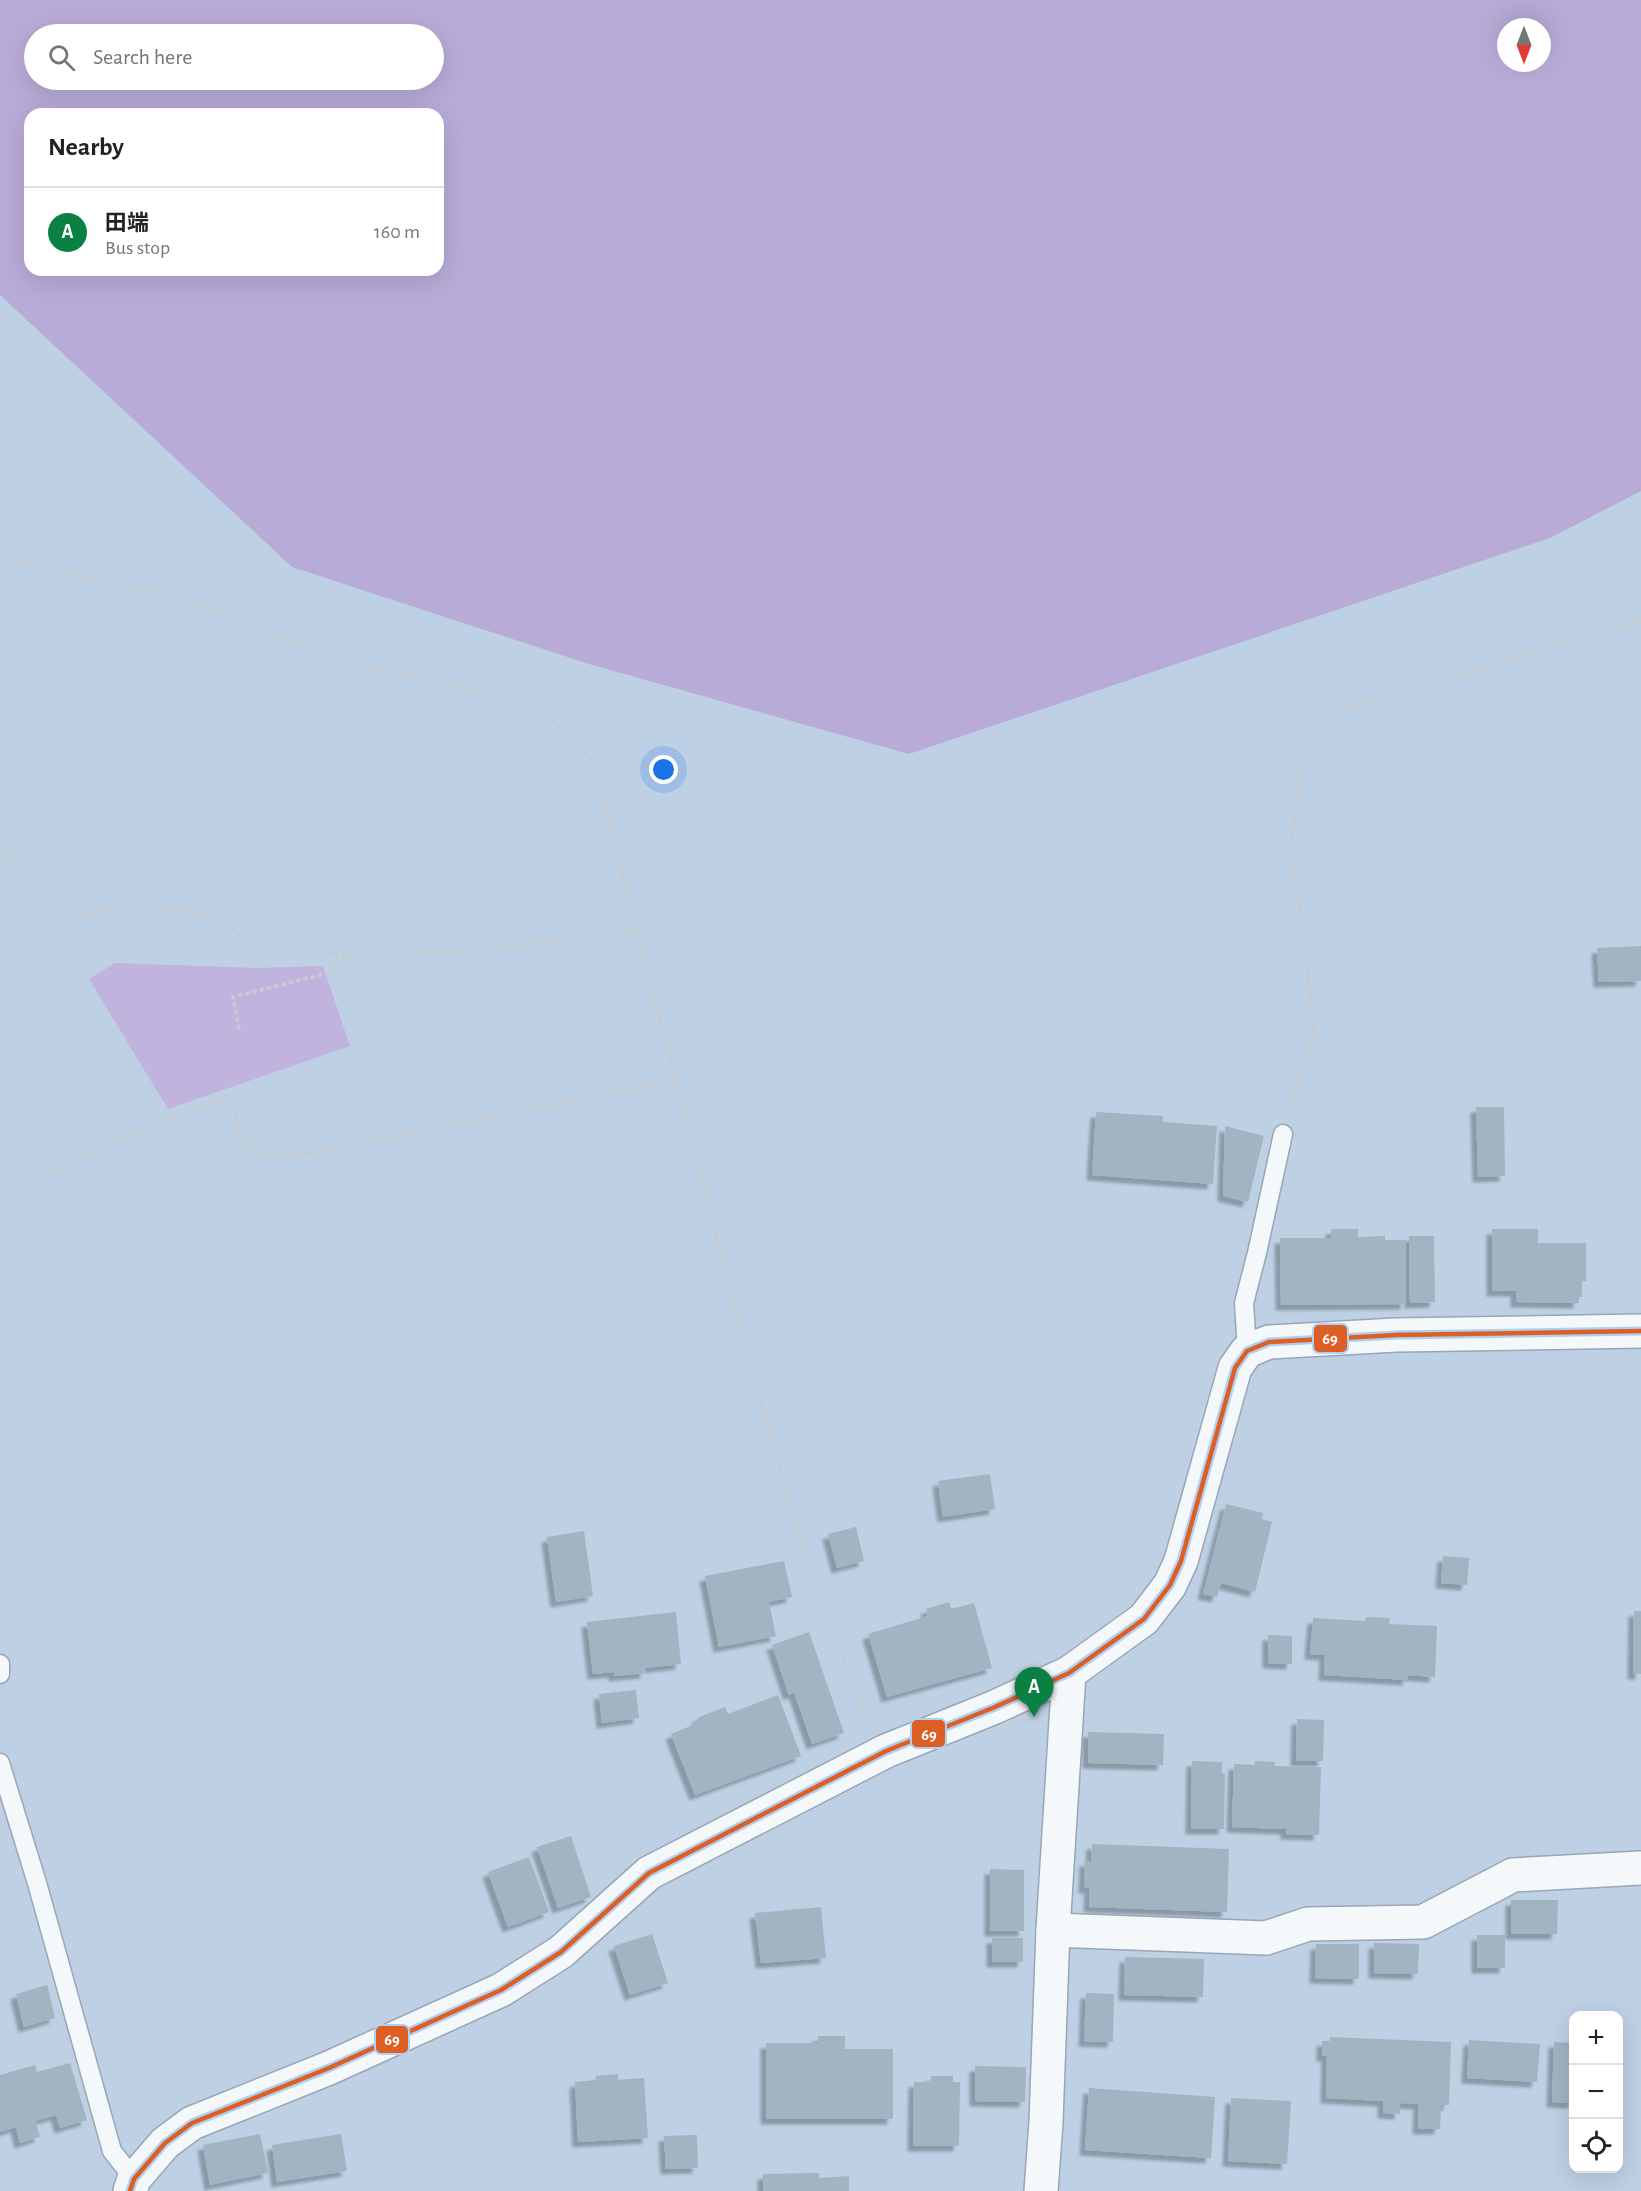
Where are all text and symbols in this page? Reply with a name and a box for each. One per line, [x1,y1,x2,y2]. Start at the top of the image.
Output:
north arrow [1497,18,1551,72]
search box [24,24,444,90]
icon: search [45,41,78,74]
text: Search here [93,46,192,68]
text: Nearby [48,134,124,160]
text: 田端 [105,212,149,234]
text: A [62,222,74,242]
text: 160 m [374,222,420,242]
text: Bus stop [105,238,170,258]
your location [649,755,678,784]
line badge: 69 [1313,1324,1348,1353]
text: 69 [1322,1331,1338,1347]
pin: A [1014,1668,1054,1717]
line badge: 69 [911,1719,946,1748]
text: 69 [921,1727,937,1743]
map controls [1569,2011,1623,2173]
button: + [1569,2011,1623,2065]
line badge: 69 [375,2025,409,2054]
text: 69 [384,2032,400,2048]
button: − [1569,2065,1623,2119]
button: locate [1569,2119,1623,2173]

